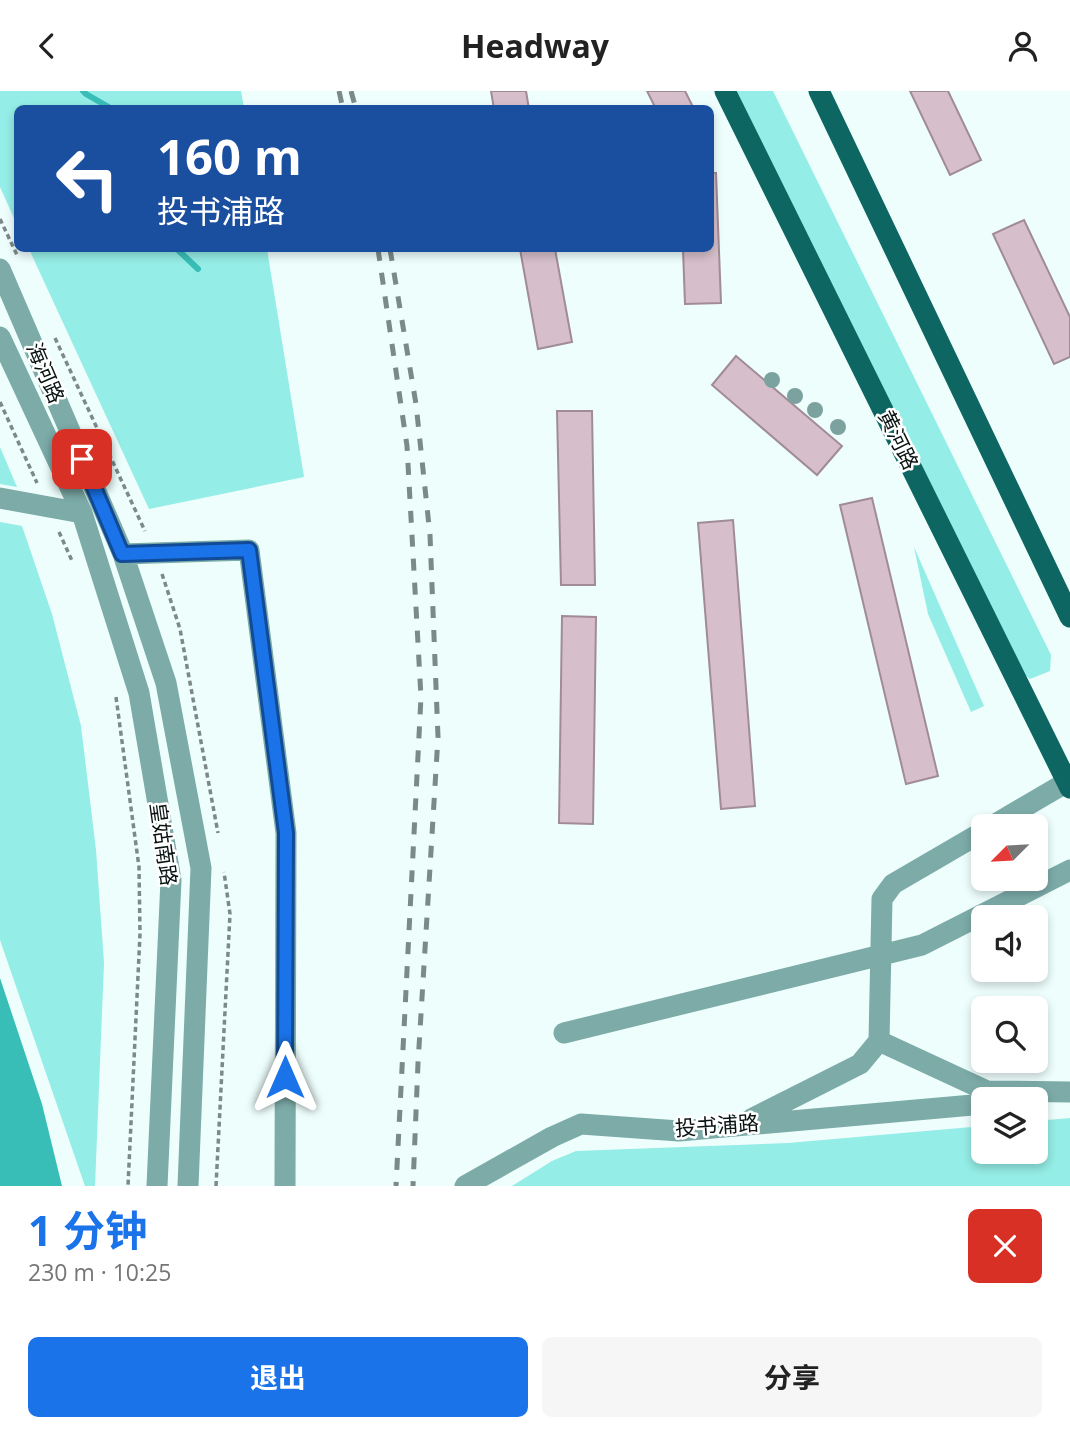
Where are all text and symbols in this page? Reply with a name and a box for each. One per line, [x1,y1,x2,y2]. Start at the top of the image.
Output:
text: Headway [461,24,609,67]
icon: back [28,27,66,65]
icon: person [1004,27,1042,65]
text: 160 m [157,123,302,189]
icon: left [42,133,133,224]
text: 投书浦路 [157,189,285,232]
street label: 海河路 [21,338,71,407]
street label: 黄河路 [873,405,925,474]
pin [52,429,112,489]
icon: arrive [63,440,101,478]
street label: 皇姑南路 [144,800,184,887]
north arrow [971,814,1048,891]
map controls [971,814,1048,1164]
button: sound [971,905,1048,982]
button: search [971,996,1048,1073]
position arrow [248,1040,322,1114]
button: layers [971,1087,1048,1164]
street label: 投书浦路 [674,1108,760,1142]
text: 1 分钟 [28,1201,147,1258]
button: close [968,1209,1042,1283]
text: 230 m · 10:25 [28,1256,171,1288]
button: 退出 [28,1337,528,1417]
button: 分享 [542,1337,1042,1417]

